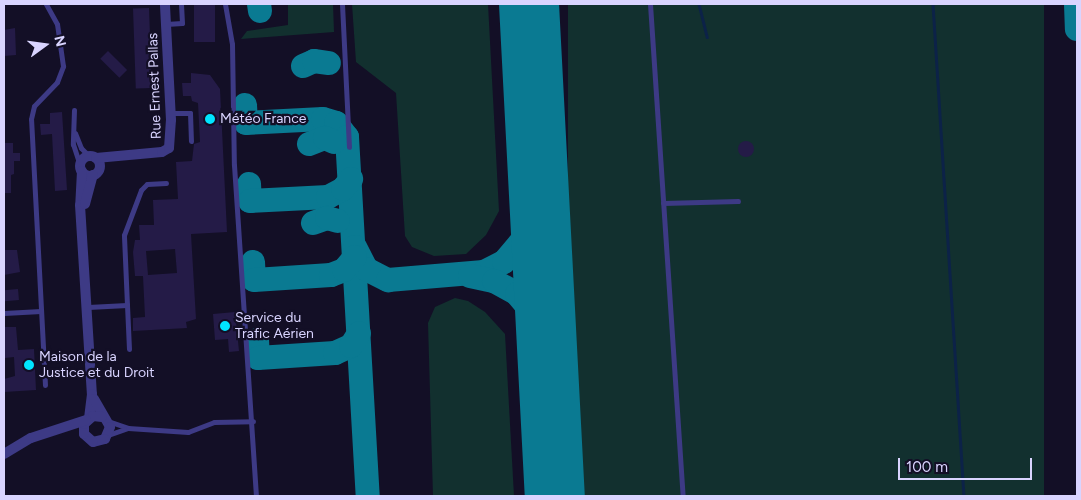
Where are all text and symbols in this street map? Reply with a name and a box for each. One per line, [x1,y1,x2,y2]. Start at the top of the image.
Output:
north arrow [20,20,70,70]
street label: Rue Ernest Pallas [145,33,165,139]
text: N [50,34,70,49]
place label: Météo France [220,111,306,127]
marker: Météo France [204,113,216,125]
place label: Service du Trafic Aérien [235,310,314,342]
marker: Service du Trafic Aérien [219,320,231,332]
place label: Maison de la Justice et du Droit [39,349,155,382]
marker: Maison de la Justice et du Droit [23,359,35,371]
scale bar [901,448,1035,480]
text: 100 m [906,458,948,476]

